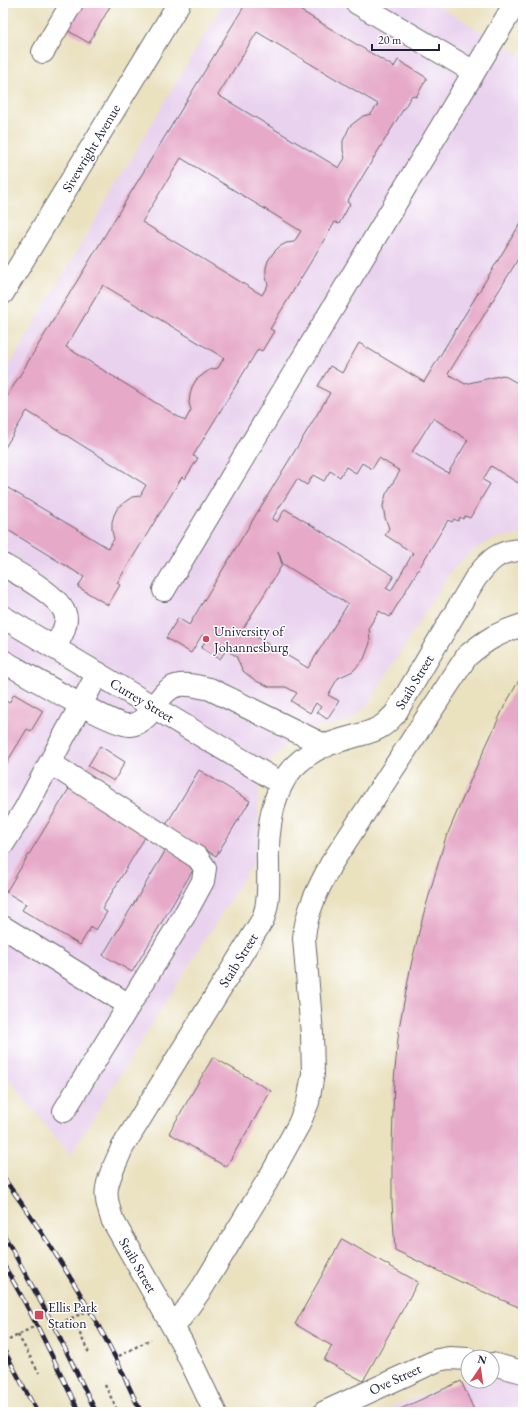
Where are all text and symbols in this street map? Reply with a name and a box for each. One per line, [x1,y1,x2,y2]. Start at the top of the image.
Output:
scale bar [372,26,439,52]
text: 20 m [378,32,402,48]
street label: Sivewright Avenue [58,100,125,195]
place label: University of Johannesburg [213,622,289,656]
marker: University of Johannesburg [201,634,211,644]
street label: Staib Street [391,651,438,713]
street label: Currey Street [107,674,178,727]
street label: Staib Street [214,929,262,991]
street label: Staib Street [115,1234,161,1296]
place label: Ellis Park Station [48,1298,98,1332]
marker: Ellis Park Station [33,1309,45,1321]
north arrow [460,1349,500,1389]
text: N [476,1351,488,1367]
street label: Ove Street [366,1359,424,1399]

